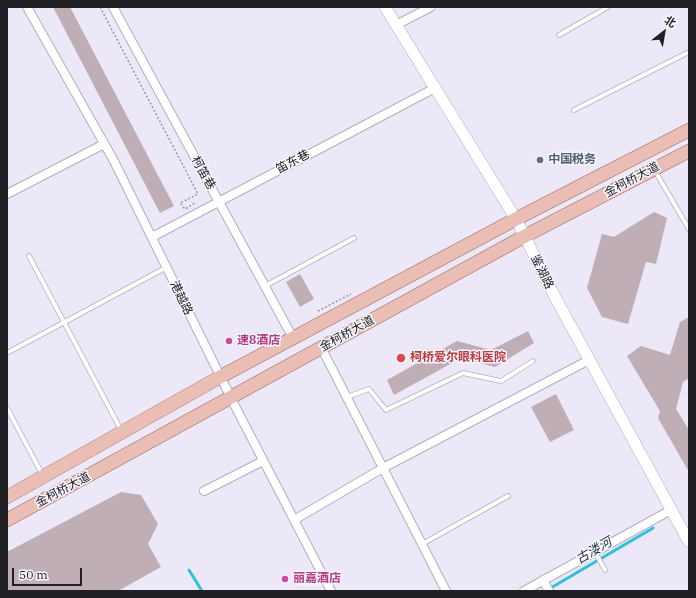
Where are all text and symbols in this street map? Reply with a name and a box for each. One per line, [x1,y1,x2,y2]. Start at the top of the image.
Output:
north arrow [644,12,684,52]
text: 北 [662,13,679,31]
street label: 笛东巷 [274,147,312,177]
place label: 中国税务 [548,153,596,167]
street label: 柯笛巷 [188,154,218,192]
marker: 中国税务 [535,155,545,165]
street label: 金柯桥大道 [602,160,662,200]
street label: 鉴湖路 [528,253,556,291]
street label: 港越路 [167,279,195,317]
street label: 金柯桥大道 [317,313,377,355]
place label: 速8酒店 [237,334,280,348]
marker: 速8酒店 [224,336,234,346]
place label: 柯桥爱尔眼科医院 [410,351,506,365]
marker: 柯桥爱尔眼科医院 [395,352,407,364]
street label: 金柯桥大道 [33,470,93,510]
water label: 古溇河 [573,534,615,568]
scale bar [14,560,84,586]
text: 50 m [19,567,48,582]
place label: 丽嘉酒店 [293,572,341,586]
marker: 丽嘉酒店 [280,574,290,584]

